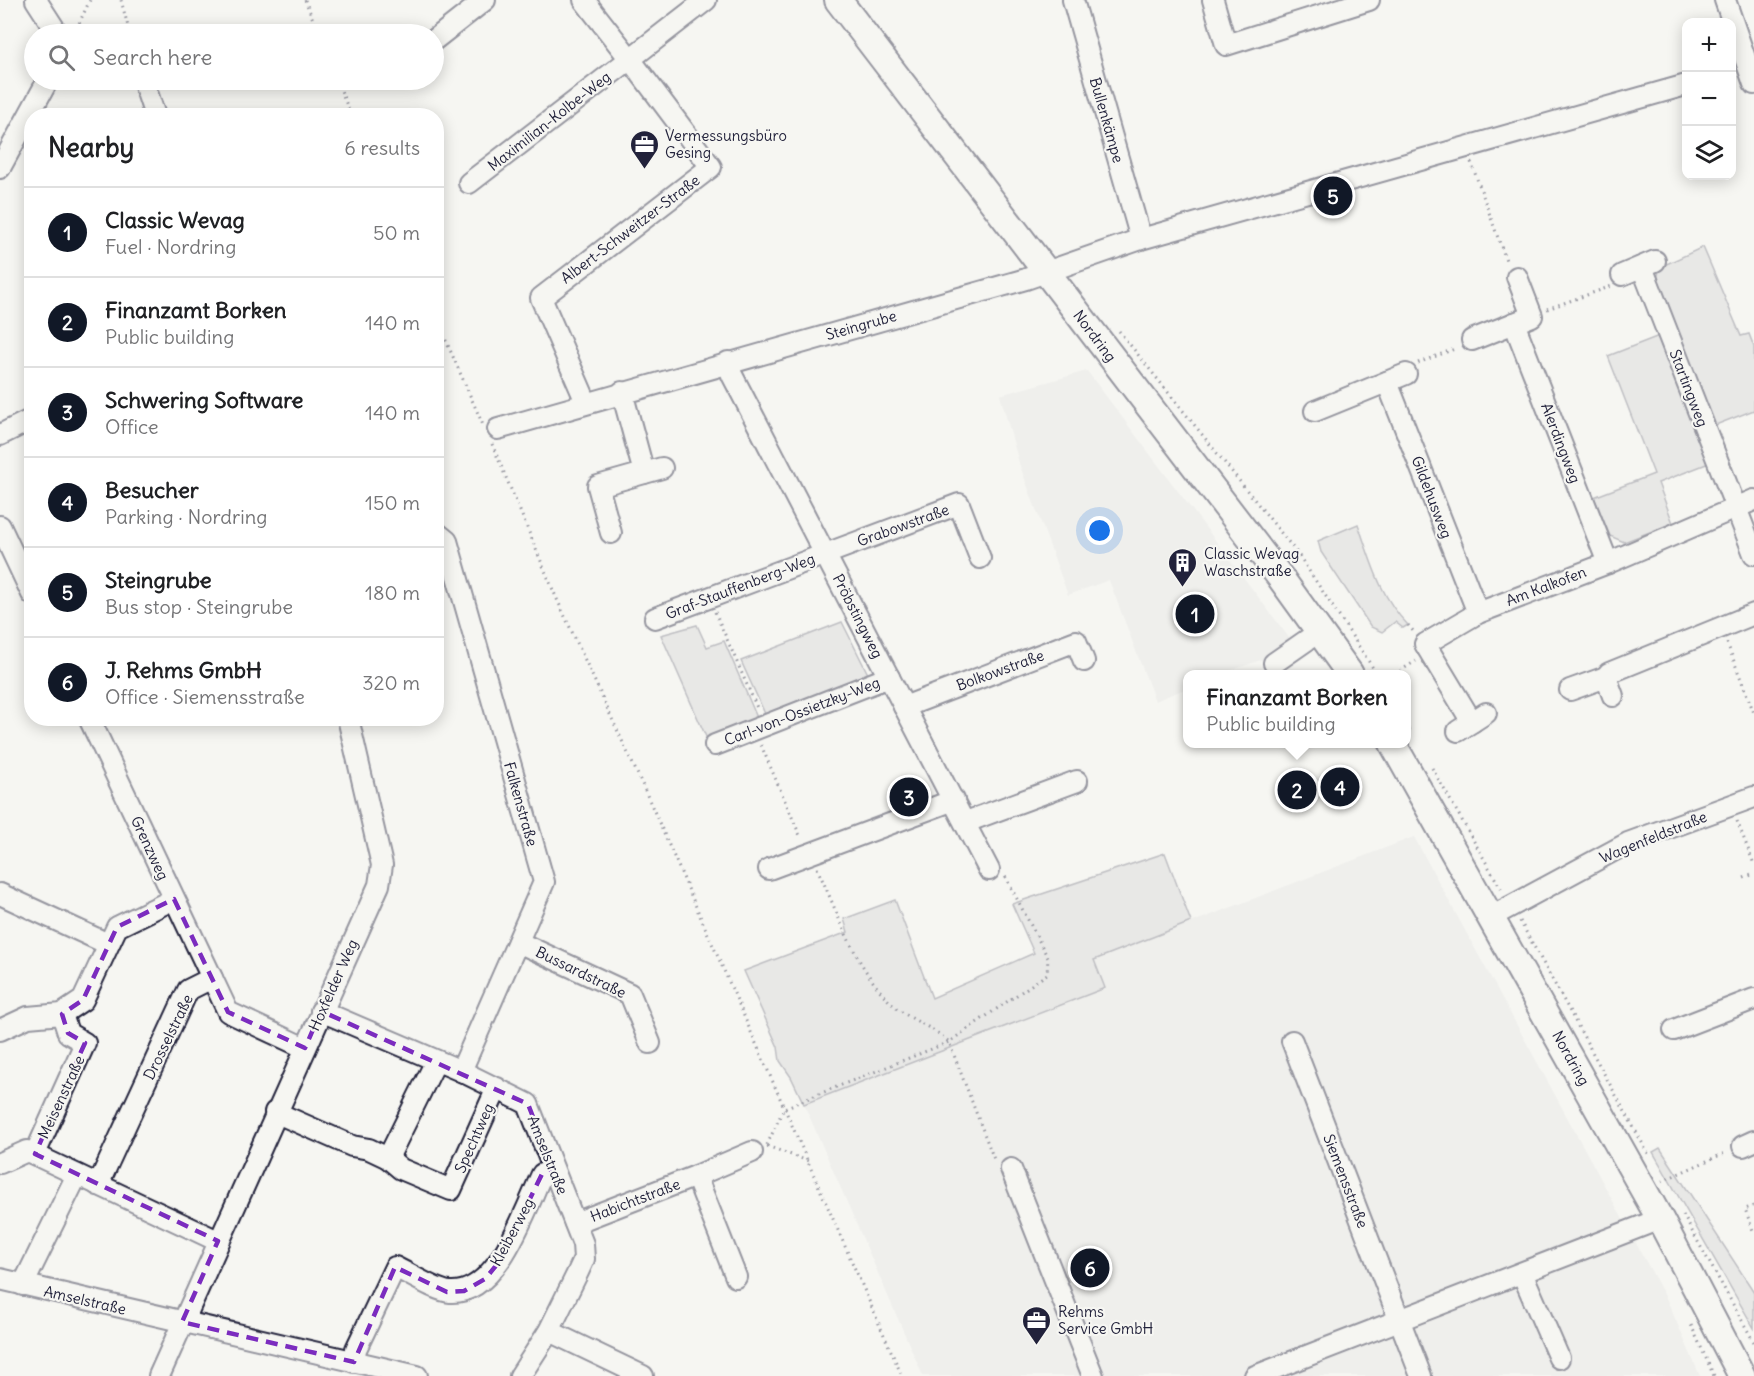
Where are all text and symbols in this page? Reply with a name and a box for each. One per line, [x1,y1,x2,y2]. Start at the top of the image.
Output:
map controls [1682,18,1736,180]
button: + [1682,18,1736,72]
search box [24,24,444,90]
icon: search [45,41,78,74]
text: Search here [93,43,212,71]
street label: Maximilian-Kolbe-Weg [484,67,614,175]
button: − [1682,72,1736,126]
street label: Bullenkämpe [1086,75,1128,165]
place label: Vermessungsbüro Gesing [665,126,787,162]
button: layers [1682,126,1736,180]
office icon: Vermessungsbüro Gesing [628,128,660,170]
text: Nearby [48,131,134,164]
text: 6 results [344,135,420,160]
street label: Albert-Schweitzer-Straße [557,171,703,287]
pin: 5 [1314,174,1352,218]
text: Classic Wevag [105,206,245,234]
text: 1 [64,220,71,245]
text: 50 m [373,220,420,245]
text: Fuel · Nordring [105,234,236,259]
text: Finanzamt Borken [105,296,286,324]
street label: Steingrube [823,306,899,344]
street label: Nordring [1069,306,1121,366]
text: 2 [62,310,73,335]
text: 140 m [365,310,420,335]
text: Public building [105,324,234,349]
street label: Startingweg [1666,347,1712,429]
text: Schwering Software [105,386,303,414]
text: 3 [62,400,73,425]
text: 140 m [365,400,420,425]
street label: Alerdingweg [1537,400,1585,486]
text: Office [105,414,159,439]
street label: Gildehusweg [1408,453,1456,541]
text: Besucher [105,476,199,504]
text: 4 [62,490,73,515]
text: 150 m [365,490,420,515]
street label: Grabowstraße [854,500,952,550]
text: Parking · Nordring [105,504,267,529]
your location [1085,516,1114,545]
place label: Classic Wevag Waschstraße [1204,544,1299,580]
building icon: Classic Wevag Waschstraße [1167,546,1199,588]
street label: Graf-Stauffenberg-Weg [663,549,817,623]
street label: Am Kalkofen [1503,562,1589,610]
text: Steingrube [105,566,212,594]
street label: Pröbstingweg [829,571,887,661]
text: 5 [62,580,73,605]
text: 180 m [365,580,420,605]
pin: 1 [1176,592,1214,636]
text: Bus stop · Steingrube [105,594,293,619]
street label: Bolkowstraße [954,645,1046,695]
text: J. Rehms GmbH [105,656,262,684]
text: 6 [62,670,73,695]
text: 320 m [362,670,420,695]
popup [1183,670,1411,748]
street label: Carl-von-Ossietzky-Weg [721,673,883,749]
text: Finanzamt Borken [1206,683,1388,711]
text: Office · Siemensstraße [105,684,305,709]
text: Public building [1206,711,1336,736]
street label: Falkenstraße [500,760,542,848]
pin: 4 [1320,764,1360,810]
pin: 2 [1278,768,1316,812]
pin: 3 [890,774,928,820]
street label: Wagenfeldstraße [1597,807,1709,867]
street label: Grenzweg [127,813,173,883]
street label: Hoxfelder Weg [304,936,362,1034]
street label: Bussardstraße [533,942,629,1002]
street label: Drosselstraße [139,991,197,1083]
street label: Nordring [1548,1027,1594,1089]
street label: Meisenstraße [33,1052,89,1142]
street label: Spechtweg [450,1100,498,1176]
street label: Amselstraße [524,1113,572,1197]
street label: Siemensstraße [1319,1131,1373,1231]
street label: Habichtstraße [587,1174,683,1226]
street label: Kleiberweg [486,1195,538,1269]
pin: 6 [1070,1246,1110,1290]
street label: Amselstraße [42,1281,128,1319]
place label: Rehms Service GmbH [1058,1302,1153,1338]
office icon: Rehms Service GmbH [1021,1304,1053,1346]

